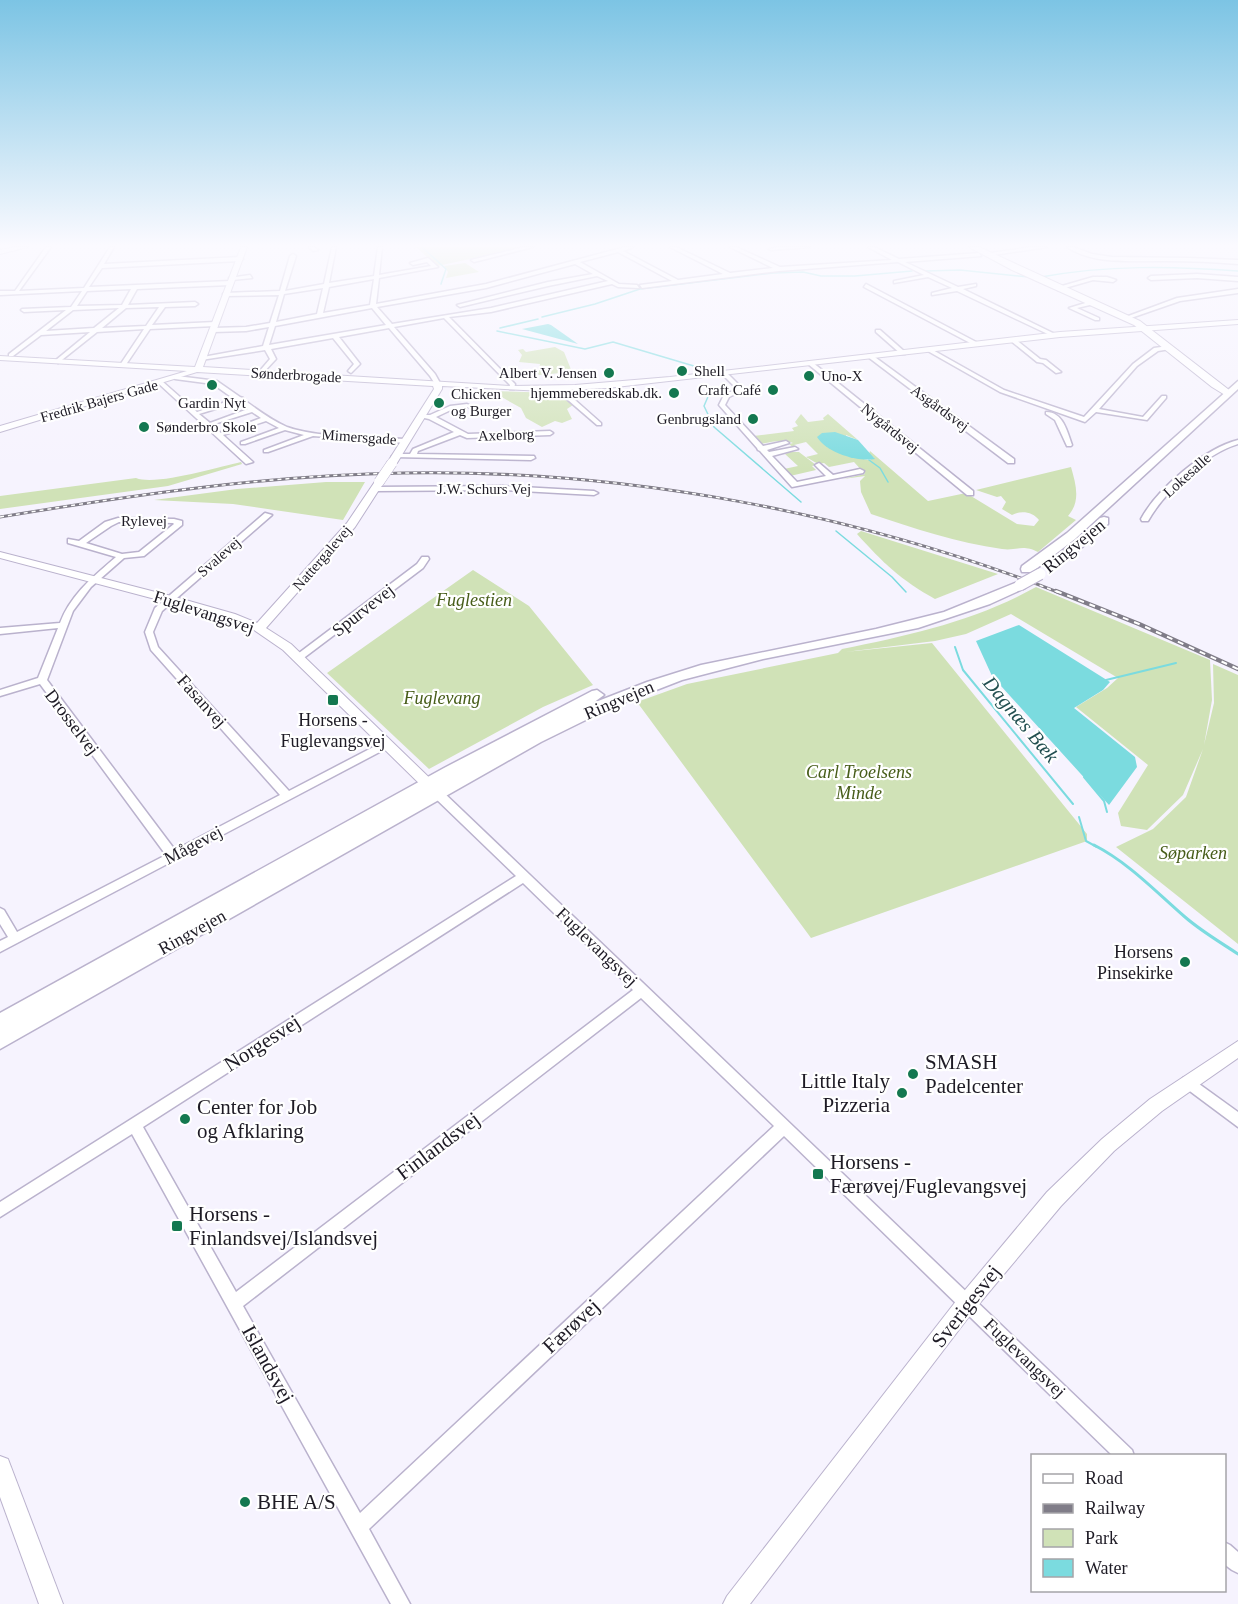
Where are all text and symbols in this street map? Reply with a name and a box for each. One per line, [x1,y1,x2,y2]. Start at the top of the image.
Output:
place label: Shell [694,363,725,379]
marker: Shell [675,364,689,378]
street label: Sønderbrogade [250,365,342,385]
place label: Albert V. Jensen [499,365,597,381]
marker: Albert V. Jensen [602,366,616,380]
place label: Uno-X [821,368,863,384]
marker: Uno-X [802,369,816,383]
street label: Fredrik Bajers Gade [38,376,160,425]
marker: Gardin Nyt [205,378,219,392]
place label: Craft Café [698,382,761,398]
street label: Asgårdsvej [908,382,972,434]
marker: Craft Café [766,383,780,397]
place label: hjemmeberedskab.dk. [530,385,662,401]
place label: Chicken og Burger [451,386,511,419]
marker: hjemmeberedskab.dk. [667,386,681,400]
place label: Gardin Nyt [178,395,247,411]
marker: Chicken og Burger [432,396,446,410]
street label: Nygårdsvej [858,400,922,456]
place label: Genbrugsland [657,411,741,427]
marker: Genbrugsland [746,412,760,426]
place label: Sønderbro Skole [156,419,257,435]
marker: Sønderbro Skole [137,420,151,434]
street label: Mimersgade [321,426,397,448]
street label: Axelborg [478,426,535,444]
street label: Lokesalle [1160,449,1214,500]
street label: J.W. Schurs Vej [437,481,531,497]
street label: Rylevej [121,513,167,529]
street label: Ringvejen [1039,515,1109,577]
street label: Nattergalevej [290,522,354,594]
street label: Svalevej [194,534,244,580]
street label: Spurvevej [328,580,398,640]
street label: Fuglevangsvej [151,586,257,638]
park label: Fuglestien [435,590,512,610]
street label: Fasanvej [173,671,231,731]
water label: Dagnæs Bæk [977,671,1064,768]
street label: Ringvejen [581,676,657,724]
street label: Drosselvej [41,685,103,759]
park label: Fuglevang [403,688,480,708]
marker: Horsens - Fuglevangsvej [326,693,340,707]
place label: Horsens - Fuglevangsvej [281,710,386,751]
park label: Carl Troelsens Minde [806,762,912,803]
street label: Mågevej [160,821,226,869]
park label: Søparken [1159,843,1227,863]
street label: Fuglevangsvej [552,903,642,991]
street label: Ringvejen [155,905,229,959]
place label: Horsens Pinsekirke [1097,942,1173,983]
marker: Horsens Pinsekirke [1178,955,1192,969]
street label: Norgesvej [219,1010,305,1076]
place label: SMASH Padelcenter [925,1050,1023,1098]
marker: SMASH Padelcenter [906,1067,920,1081]
place label: Little Italy Pizzeria [801,1069,891,1117]
marker: Little Italy Pizzeria [895,1086,909,1100]
place label: Center for Job og Afklaring [197,1095,317,1143]
street label: Finlandsvej [392,1107,484,1185]
marker: Center for Job og Afklaring [178,1112,192,1126]
place label: Horsens - Færøvej/Fuglevangsvej [830,1150,1027,1198]
marker: Horsens - Færøvej/Fuglevangsvej [811,1167,825,1181]
place label: Horsens - Finlandsvej/Islandsvej [189,1202,378,1250]
marker: Horsens - Finlandsvej/Islandsvej [170,1219,184,1233]
street label: Sverigesvej [926,1260,1006,1352]
street label: Færøvej [538,1294,604,1358]
street label: Fuglevangsvej [980,1314,1070,1402]
street label: Islandsvej [237,1321,299,1407]
legend [1031,1454,1226,1592]
text: Road [1085,1468,1123,1488]
place label: BHE A/S [257,1490,336,1514]
marker: BHE A/S [238,1495,252,1509]
text: Railway [1085,1498,1145,1518]
text: Park [1085,1528,1118,1548]
text: Water [1085,1558,1128,1578]

